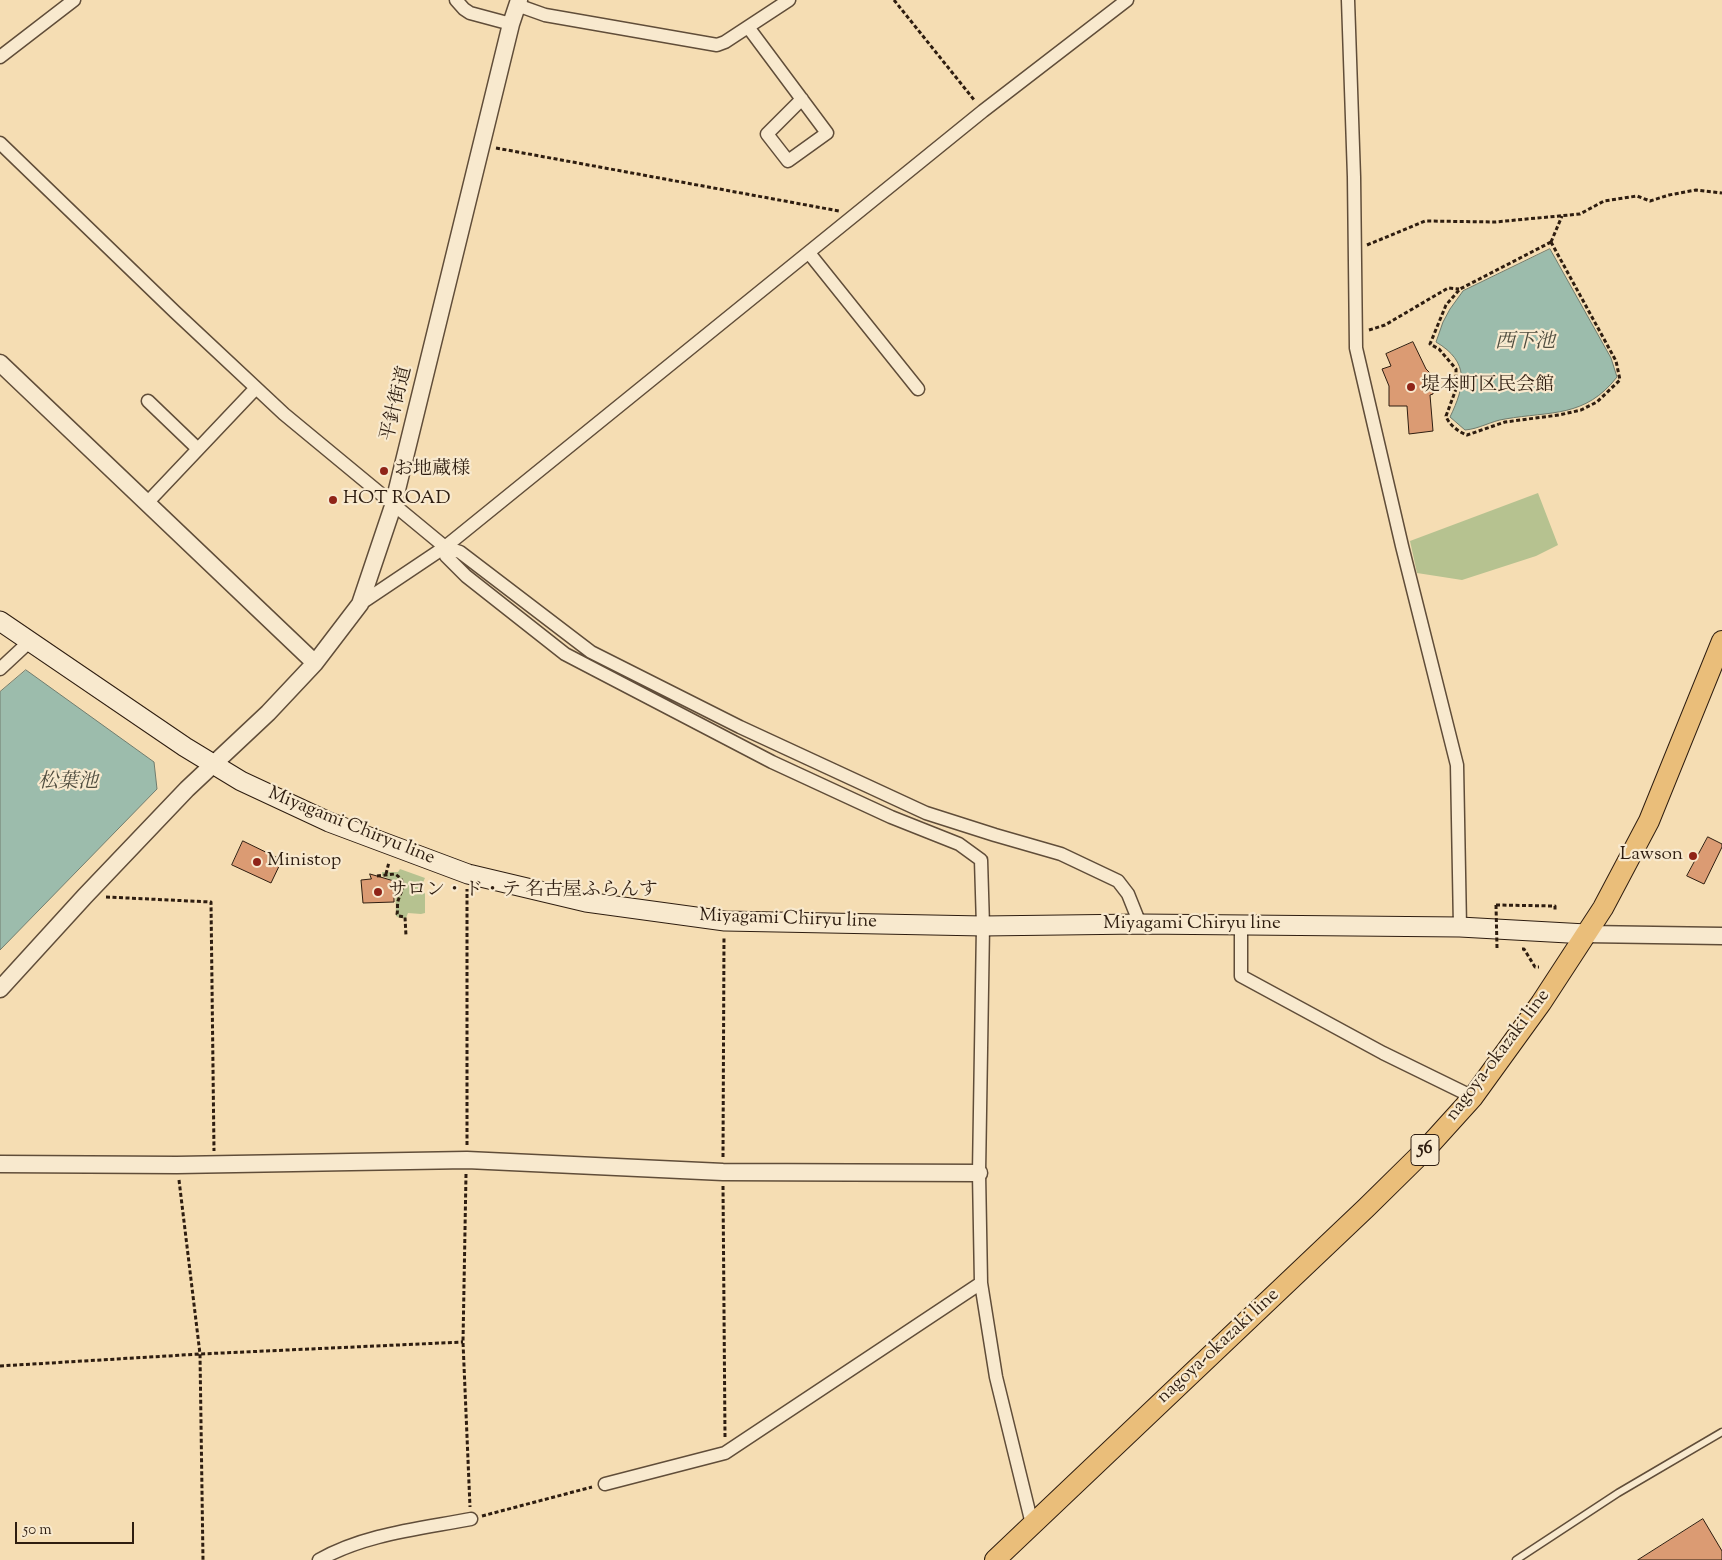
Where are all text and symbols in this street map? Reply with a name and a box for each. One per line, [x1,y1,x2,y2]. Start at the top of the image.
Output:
water label: 西下池 [1495,332,1555,356]
street label: 平針街道 [378,364,418,444]
place label: 堤本町区民会館 [1421,376,1554,398]
marker: 堤本町区民会館 [1405,381,1417,393]
place label: お地蔵様 [394,460,470,482]
marker: お地蔵様 [378,465,390,477]
place label: HOT ROAD [343,489,450,511]
marker: HOT ROAD [327,494,339,506]
water label: 松葉池 [38,772,98,796]
street label: Miyagami Chiryu line [264,783,438,871]
place label: Lawson [1620,845,1683,867]
marker: Lawson [1687,850,1699,862]
place label: Ministop [267,851,341,873]
marker: Ministop [251,856,263,868]
place label: サロン・ド・テ 名古屋ふらんす [388,881,658,903]
marker: サロン・ド・テ 名古屋ふらんす [372,886,384,898]
street label: Miyagami Chiryu line [699,906,877,934]
street label: Miyagami Chiryu line [1103,914,1281,936]
street label: nagoya-okazaki line [1442,986,1556,1126]
road number: 56 [1411,1134,1439,1166]
street label: nagoya-okazaki line [1153,1284,1285,1410]
scale bar [18,1512,136,1544]
text: 50 m [23,1520,52,1541]

